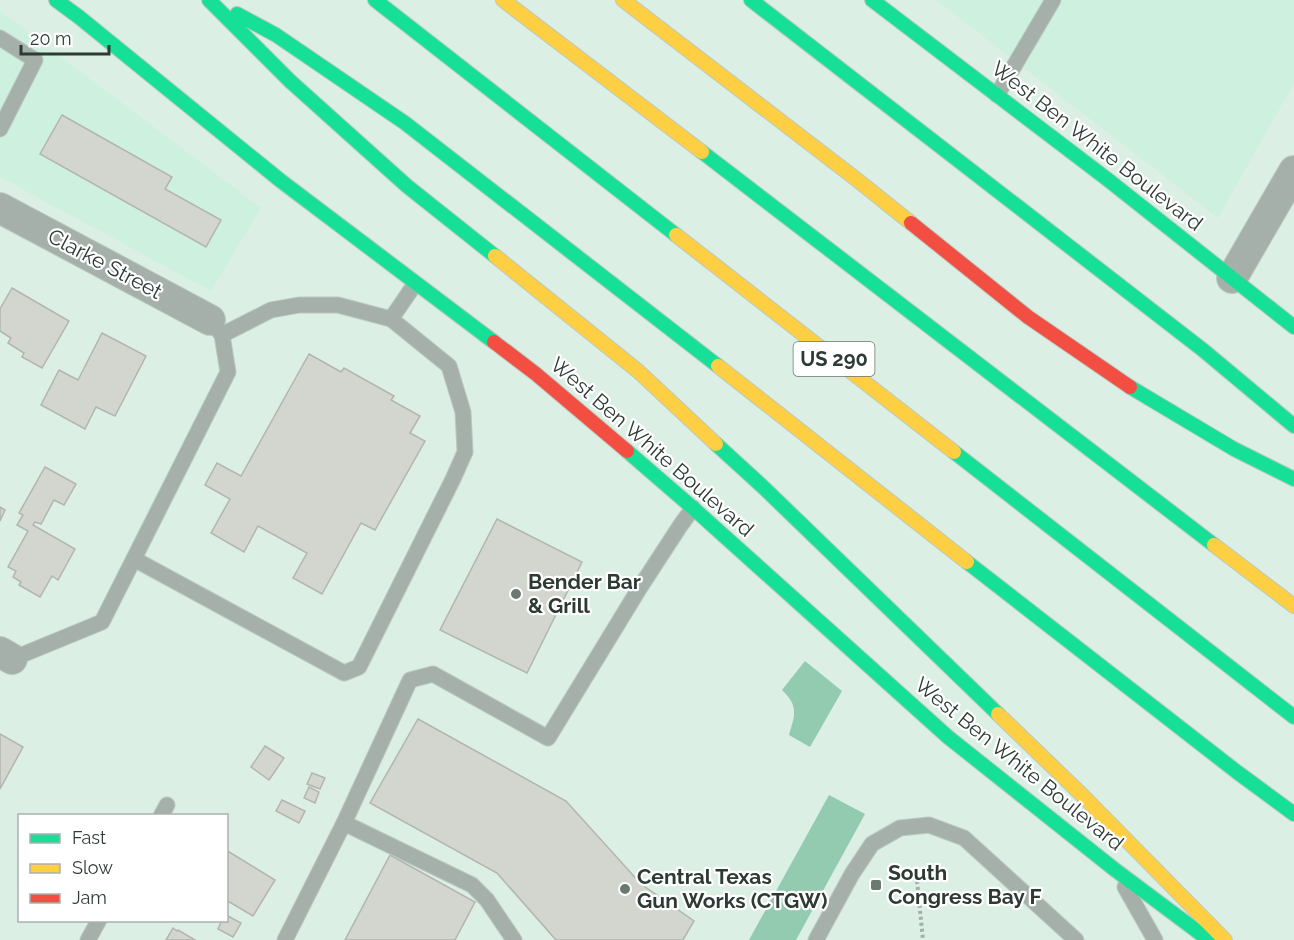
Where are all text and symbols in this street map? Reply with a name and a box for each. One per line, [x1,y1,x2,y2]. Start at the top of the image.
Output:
scale bar [21,18,110,56]
text: 20 m [30,28,72,49]
street label: West Ben White Boulevard [987,55,1208,236]
street label: Clarke Street [44,223,166,304]
road number: US 290 [794,342,874,376]
street label: West Ben White Boulevard [546,352,759,542]
place label: Bender Bar & Grill [528,569,641,618]
marker: Bender Bar & Grill [509,587,523,601]
street label: West Ben White Boulevard [910,672,1129,855]
legend [18,814,228,922]
text: Fast [72,827,106,848]
text: Slow [72,857,113,878]
place label: South Congress Bay F [888,860,1041,909]
place label: Central Texas Gun Works (CTGW) [637,864,828,913]
marker: South Congress Bay F [869,878,883,892]
marker: Central Texas Gun Works (CTGW) [618,882,632,896]
text: Jam [72,887,107,908]

